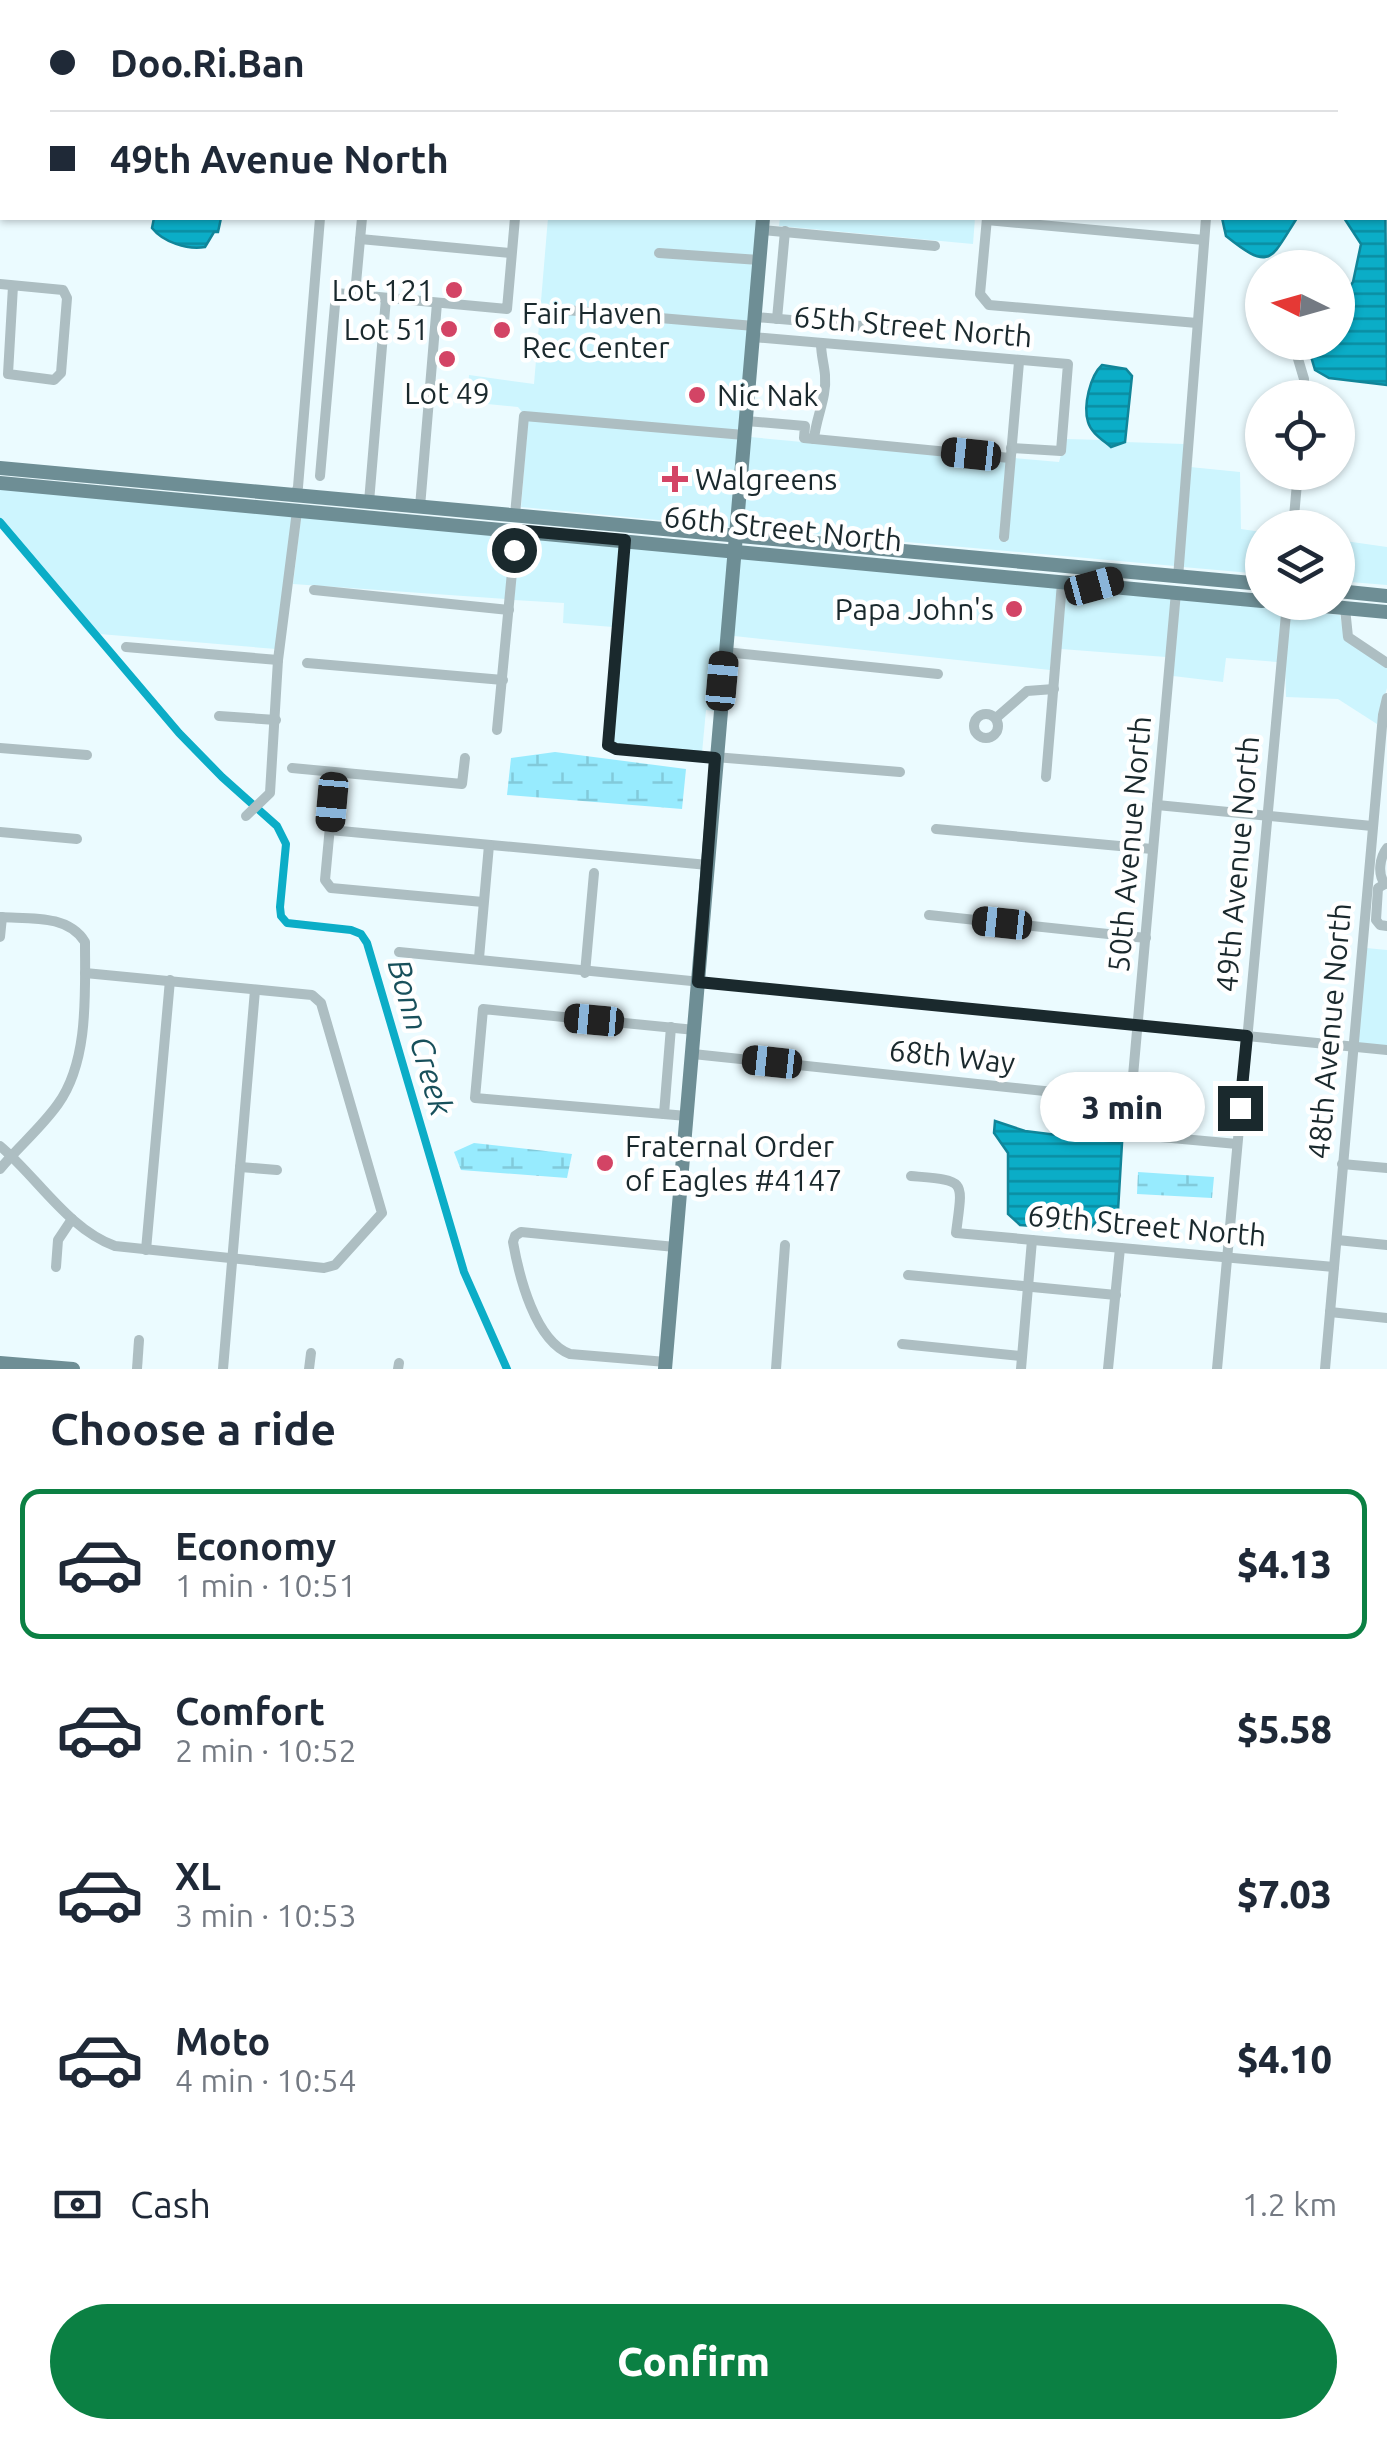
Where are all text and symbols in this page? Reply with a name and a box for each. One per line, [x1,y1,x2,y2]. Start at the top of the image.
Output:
text: Doo.Ri.Ban [110,42,305,84]
text: 49th Avenue North [110,138,449,180]
north arrow [1245,250,1355,360]
map controls [1245,250,1355,620]
place label: Lot 121 [332,273,434,307]
marker: Lot 121 [443,279,465,301]
place label: Fair Haven Rec Center [522,296,670,364]
street label: 65th Street North [792,299,1034,353]
place label: Lot 51 [344,312,429,346]
marker: Lot 51 [438,318,460,340]
marker: Fair Haven Rec Center [491,319,513,341]
marker: Lot 49 [436,348,458,370]
place label: Lot 49 [404,376,490,410]
place label: Nic Nak [717,378,819,412]
button: locate [1245,380,1355,490]
marker: Nic Nak [686,384,708,406]
car [940,436,1002,472]
place label: Walgreens [695,462,837,496]
marker: Walgreens [664,468,686,490]
street label: 66th Street North [662,499,904,557]
button: layers [1245,510,1355,620]
route start [492,528,537,573]
car [1061,564,1127,608]
place label: Papa John's [835,592,994,626]
marker: Papa John's [1003,598,1025,620]
car [704,650,740,712]
street label: 50th Avenue North [1101,715,1157,973]
street label: 49th Avenue North [1209,735,1265,993]
car [314,771,350,833]
street label: 48th Avenue North [1301,902,1357,1160]
car [971,905,1033,941]
water label: Bonn Creek [381,955,461,1120]
car [563,1002,625,1038]
street label: 68th Way [887,1032,1017,1080]
car [741,1044,803,1080]
callout: 3 min [1040,1073,1205,1143]
route end [1218,1086,1263,1131]
text: 3 min [1082,1089,1163,1125]
place label: Fraternal Order of Eagles #4147 [625,1129,842,1197]
marker: Fraternal Order of Eagles #4147 [594,1152,616,1174]
street label: 69th Street North [1026,1198,1268,1252]
text: Choose a ride [50,1403,336,1454]
icon: car [55,1519,145,1609]
text: Economy [175,1525,336,1567]
text: $4.13 [1237,1543,1332,1585]
text: 1 min · 10:51 [175,1567,357,1603]
icon: car [55,1684,145,1774]
text: Comfort [175,1690,325,1732]
text: $5.58 [1237,1708,1332,1750]
text: 2 min · 10:52 [175,1732,357,1768]
icon: car [55,1849,145,1939]
text: XL [175,1855,221,1897]
text: $7.03 [1237,1873,1332,1915]
text: 3 min · 10:53 [175,1897,357,1933]
icon: car [55,2014,145,2104]
text: Moto [175,2020,270,2062]
text: $4.10 [1237,2038,1332,2080]
text: 4 min · 10:54 [175,2062,357,2098]
icon: cash [50,2177,105,2232]
text: Cash [130,2183,211,2225]
text: 1.2 km [1242,2186,1337,2222]
button: Confirm [50,2304,1337,2419]

